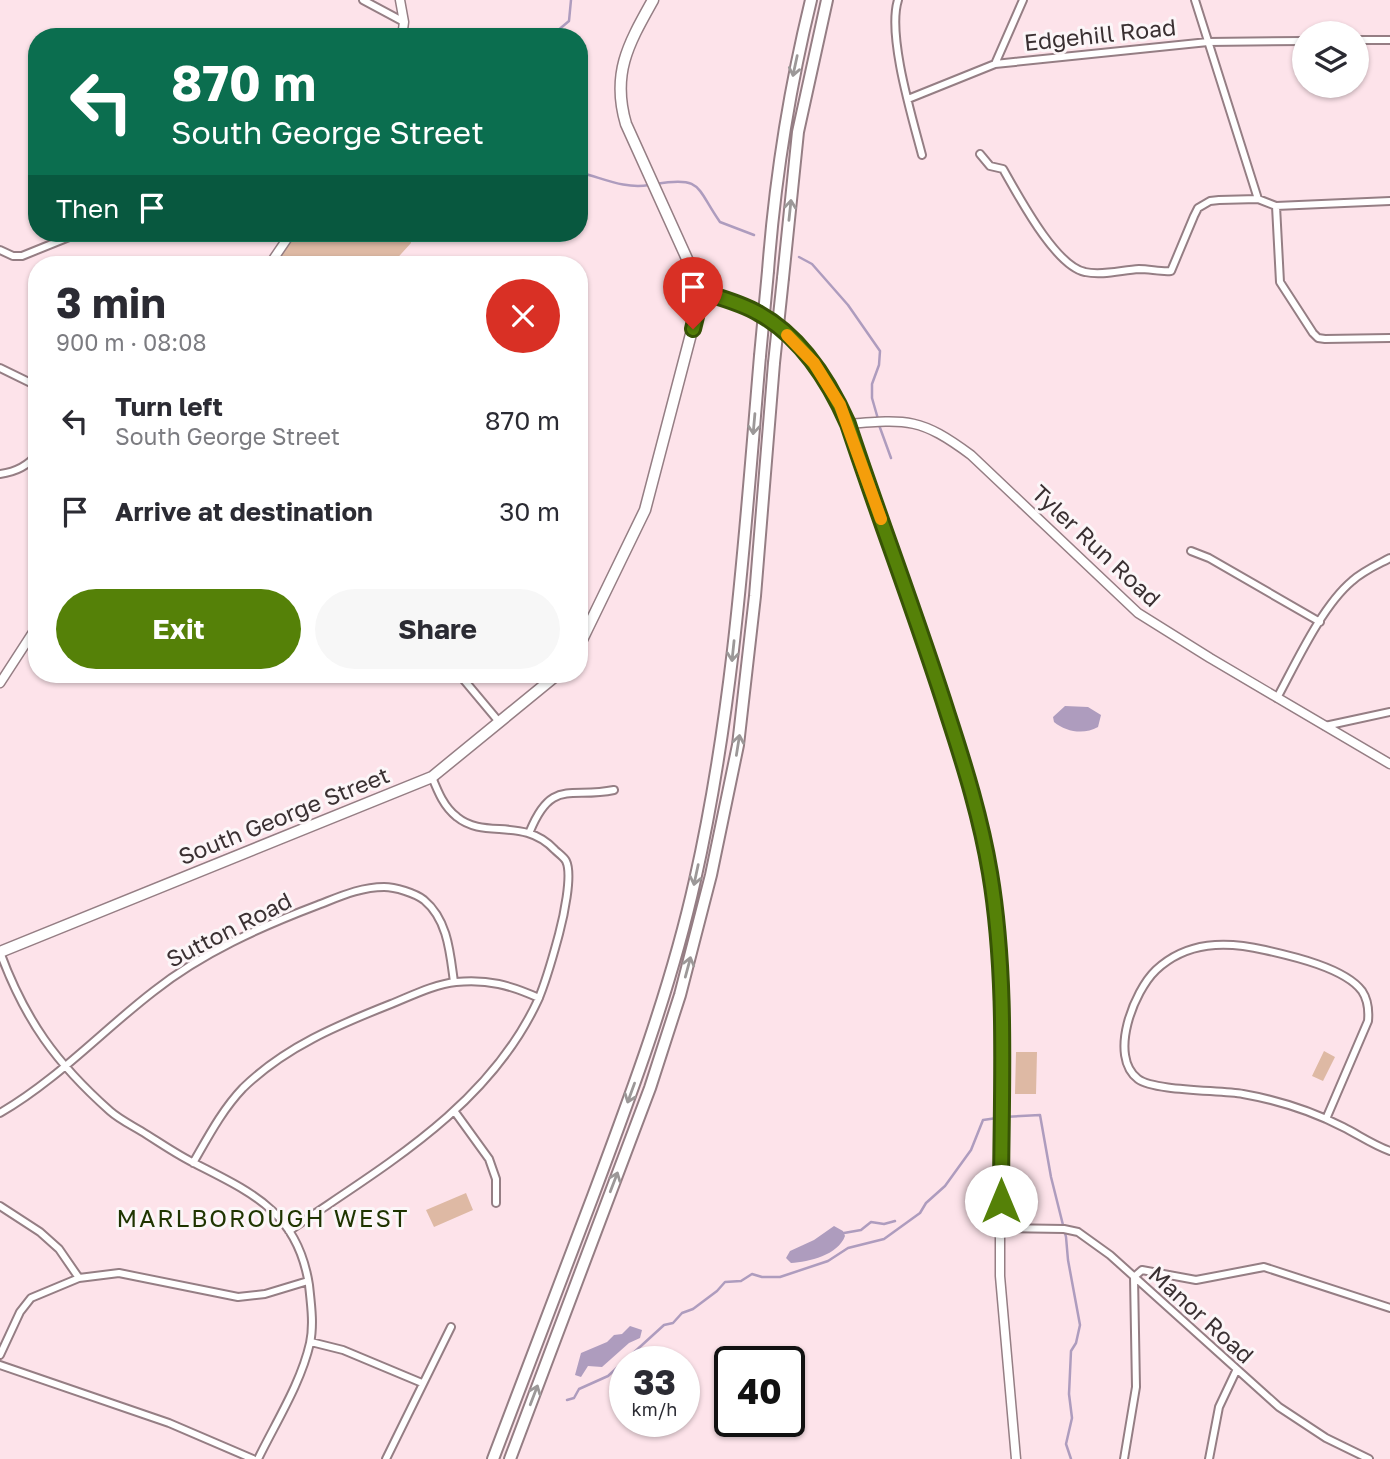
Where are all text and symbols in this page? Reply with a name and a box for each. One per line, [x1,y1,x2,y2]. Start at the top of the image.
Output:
street label: Edgehill Road [1023,12,1177,56]
map controls [1292,21,1369,98]
button: layers [1292,21,1369,98]
text: 870 m [171,53,316,112]
one-way arrow [788,54,802,77]
icon: left [56,56,147,147]
text: South George Street [171,113,484,151]
icon: arrive [133,189,171,227]
text: Then [56,193,119,224]
one-way arrow [783,200,796,222]
pin [663,257,723,329]
icon: arrive [674,268,712,306]
text: 3 min [56,277,166,327]
button: close [486,279,560,353]
text: 900 m · 08:08 [56,328,206,356]
text: Turn left [115,391,223,422]
icon: left [56,402,94,440]
text: 870 m [485,405,560,436]
one-way arrow [747,413,760,435]
text: South George Street [115,422,340,450]
street label: Tyler Run Road [1026,478,1167,612]
icon: arrive [56,493,94,531]
text: Arrive at destination [115,496,373,527]
text: 30 m [499,496,560,527]
button: Exit [56,589,301,669]
button: Share [315,589,560,669]
one-way arrow [726,639,739,662]
one-way arrow [732,734,745,757]
street label: South George Street [174,760,393,870]
one-way arrow [688,863,702,886]
street label: Sutton Road [161,886,296,973]
one-way arrow [682,956,695,978]
one-way arrow [624,1082,636,1104]
position arrow [964,1164,1038,1238]
one-way arrow [609,1172,622,1194]
district label: MARLBOROUGH WEST [117,1203,409,1232]
street label: Manor Road [1143,1260,1260,1369]
speed limit sign: 40 [714,1346,805,1437]
text: 33 [633,1361,676,1403]
one-way arrow [529,1385,541,1407]
text: km/h [632,1398,677,1420]

